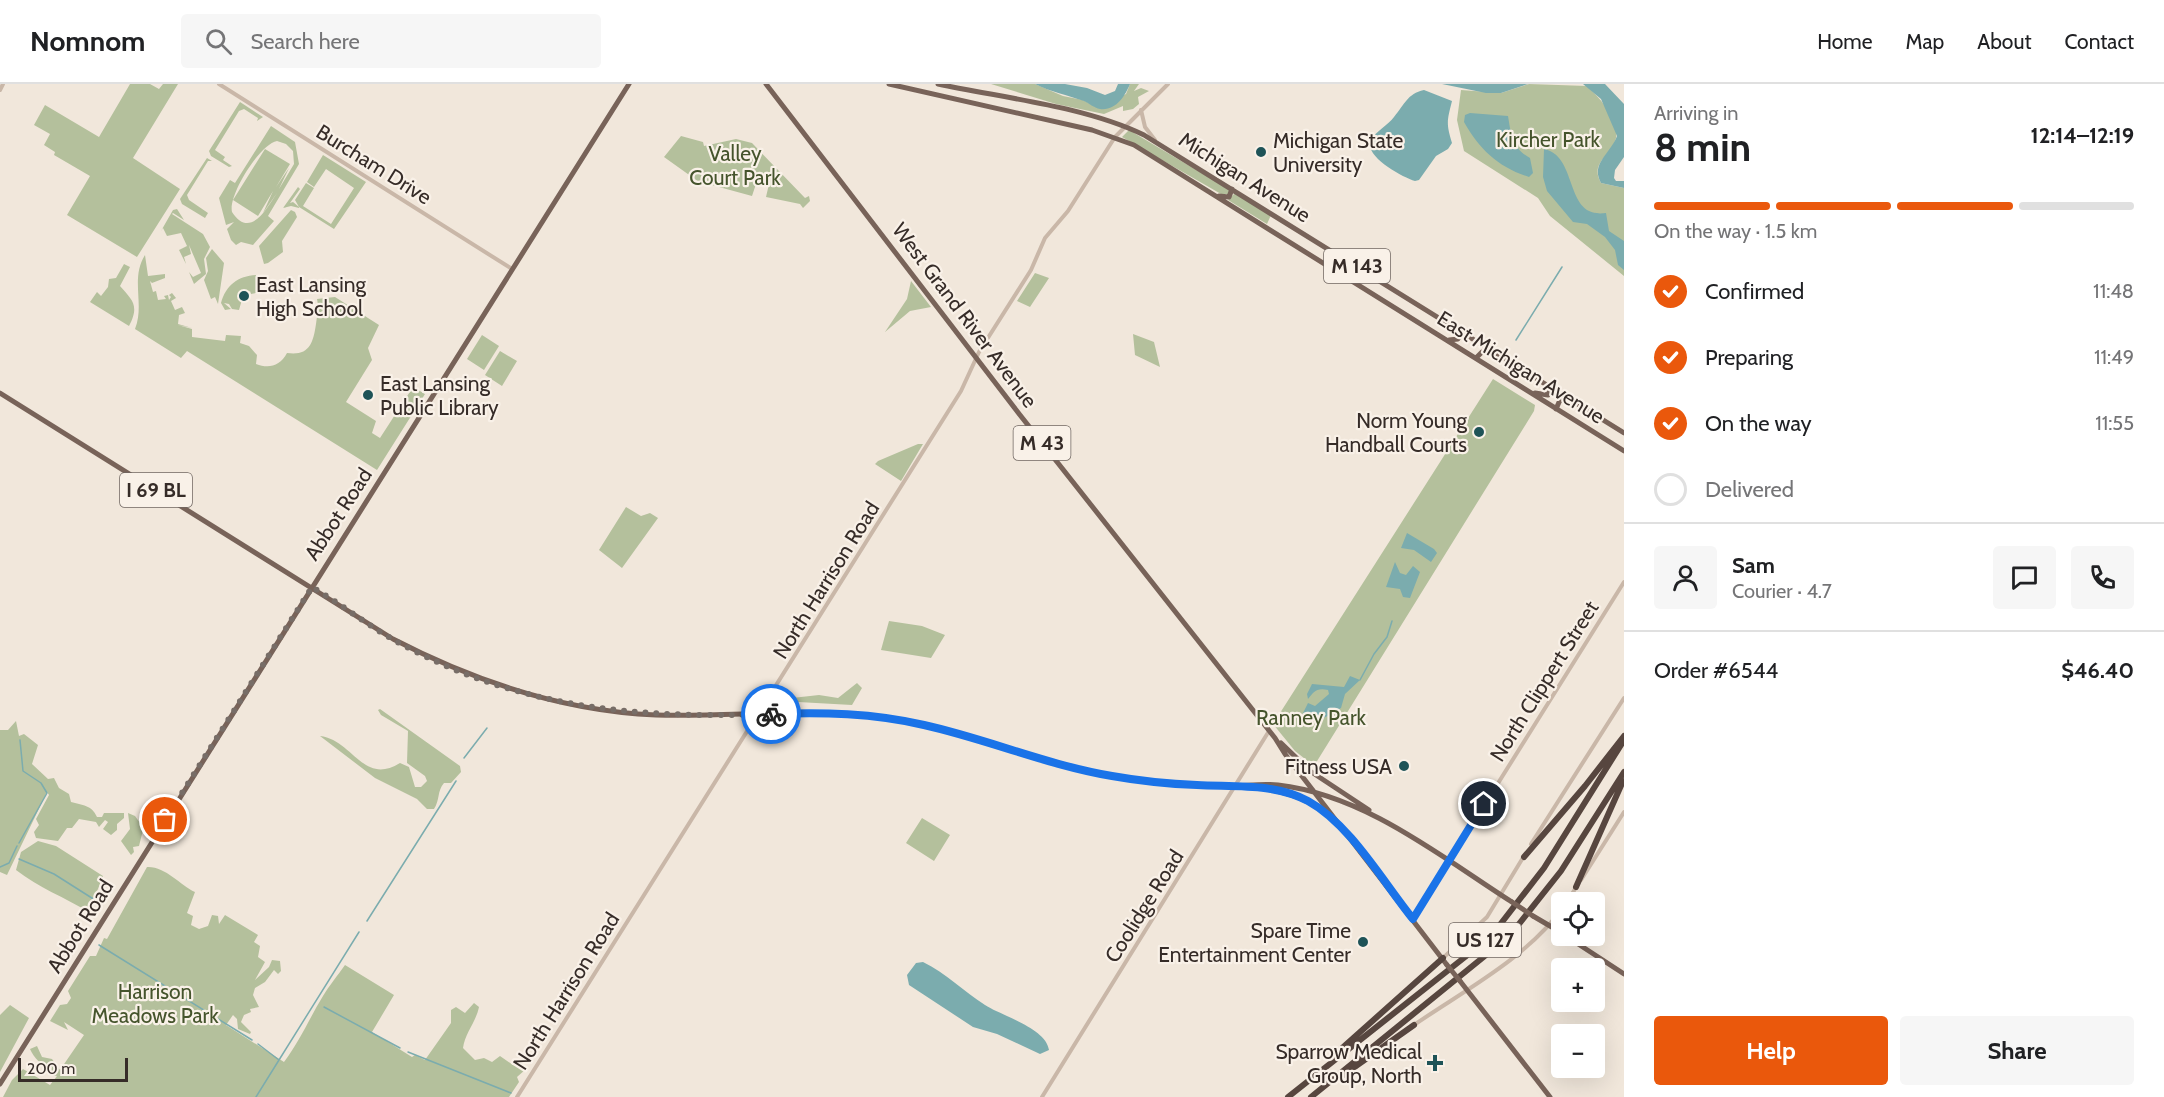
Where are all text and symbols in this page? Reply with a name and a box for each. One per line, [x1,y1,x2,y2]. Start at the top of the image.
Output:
search box [181,14,601,68]
text: Nomnom [30,24,145,58]
icon: search [202,25,235,58]
text: Search here [250,28,360,55]
text: Home [1817,29,1873,54]
text: Map [1906,29,1944,54]
text: About [1977,29,2031,54]
text: Contact [2064,29,2134,54]
text: Arriving in [1654,101,1738,125]
street label: Burcham Drive [312,119,436,209]
text: 12:14–12:19 [2031,122,2134,149]
text: 8 min [1654,123,1751,171]
street label: Michigan Avenue [1175,127,1316,228]
park label: Kircher Park [1496,127,1601,152]
place label: Michigan State University [1273,128,1404,177]
park label: Valley Court Park [689,141,781,190]
marker: Michigan State University [1254,145,1268,159]
street label: West Grand River Avenue [887,218,1043,412]
text: On the way · 1.5 km [1654,219,1817,243]
road number: M 143 [1324,249,1390,283]
place label: East Lansing High School [256,272,366,321]
icon: check [1654,275,1687,308]
text: Confirmed [1705,278,1804,305]
text: 11:48 [2093,279,2134,303]
marker: East Lansing High School [237,289,251,303]
street label: East Michigan Avenue [1433,305,1609,429]
icon: check [1654,341,1687,374]
text: Preparing [1705,344,1793,371]
text: 11:49 [2094,345,2134,369]
place label: East Lansing Public Library [380,371,499,420]
marker: East Lansing Public Library [361,388,375,402]
icon: check [1654,407,1687,440]
place label: Norm Young Handball Courts [1325,408,1468,457]
text: On the way [1705,410,1812,437]
text: 11:55 [2095,411,2134,435]
marker: Norm Young Handball Courts [1472,425,1486,439]
road number: M 43 [1014,426,1070,460]
street label: Abbot Road [299,463,377,565]
road number: I 69 BL [120,473,192,507]
text: Delivered [1705,476,1794,503]
street label: North Harrison Road [768,497,884,663]
button: person [1654,546,1717,609]
button: chat [1993,546,2056,609]
button: phone [2071,546,2134,609]
text: Sam [1732,552,1775,579]
text: Courier · 4.7 [1732,579,1832,603]
street label: North Clippert Street [1484,596,1604,766]
text: Order #6544 [1654,657,1778,684]
text: $46.40 [2061,657,2134,684]
courier [741,684,801,744]
icon: bike [755,698,788,731]
park label: Ranney Park [1256,705,1367,730]
place label: Fitness USA [1285,754,1392,779]
marker: Fitness USA [1397,759,1411,773]
pin [1458,778,1509,829]
icon: home [1467,787,1500,820]
pin [139,794,190,845]
icon: bag [148,803,181,836]
street label: Coolidge Road [1099,845,1189,967]
street label: Abbot Road [42,875,118,977]
map controls [1551,892,1605,1078]
button: locate [1551,892,1605,946]
street label: North Harrison Road [508,908,624,1074]
place label: Spare Time Entertainment Center [1158,918,1351,967]
road number: US 127 [1449,923,1521,957]
marker: Spare Time Entertainment Center [1356,935,1370,949]
button: + [1551,958,1605,1012]
park label: Harrison Meadows Park [91,979,219,1028]
button: Help [1654,1016,1888,1085]
button: Share [1900,1016,2134,1085]
button: − [1551,1024,1605,1078]
place label: Sparrow Medical Group, North [1275,1039,1422,1088]
marker: Sparrow Medical Group, North [1426,1054,1444,1072]
scale bar [18,1055,128,1082]
text: 200 m [27,1059,75,1078]

